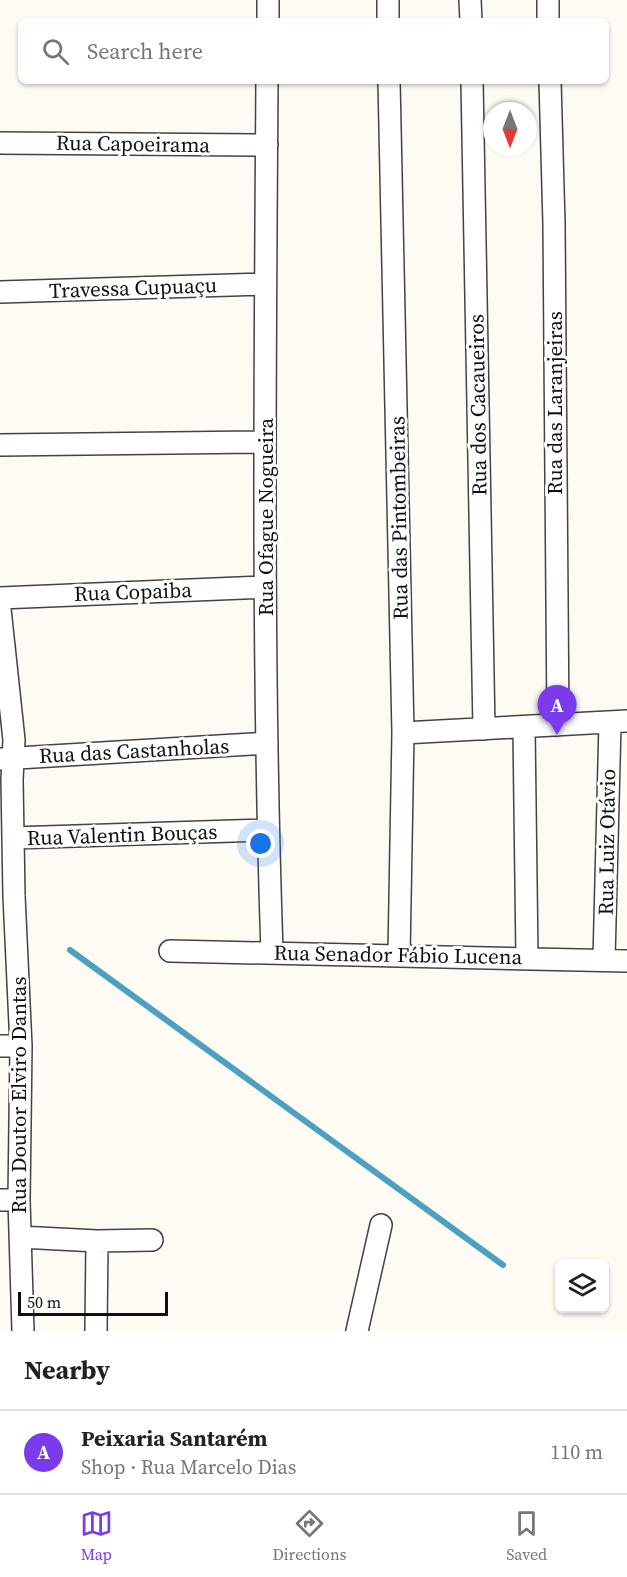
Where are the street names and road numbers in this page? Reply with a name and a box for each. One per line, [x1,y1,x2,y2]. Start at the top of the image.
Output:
street label: Rua Capoeirama [56,128,211,159]
street label: Travessa Cupuaçu [48,270,218,305]
street label: Rua das Laranjeiras [540,311,569,495]
street label: Rua dos Cacaueiros [461,314,494,496]
street label: Rua das Pintombeiras [382,416,415,620]
street label: Rua Ofague Nogueira [251,417,280,616]
street label: Rua Copaiba [74,575,193,608]
street label: Rua das Castanholas [38,731,230,770]
street label: Rua Luiz Otávio [591,768,622,916]
street label: Rua Valentin Bouças [26,817,218,852]
street label: Rua Senador Fábio Lucena [273,938,523,971]
street label: Rua Doutor Elviro Dantas [4,976,33,1214]

